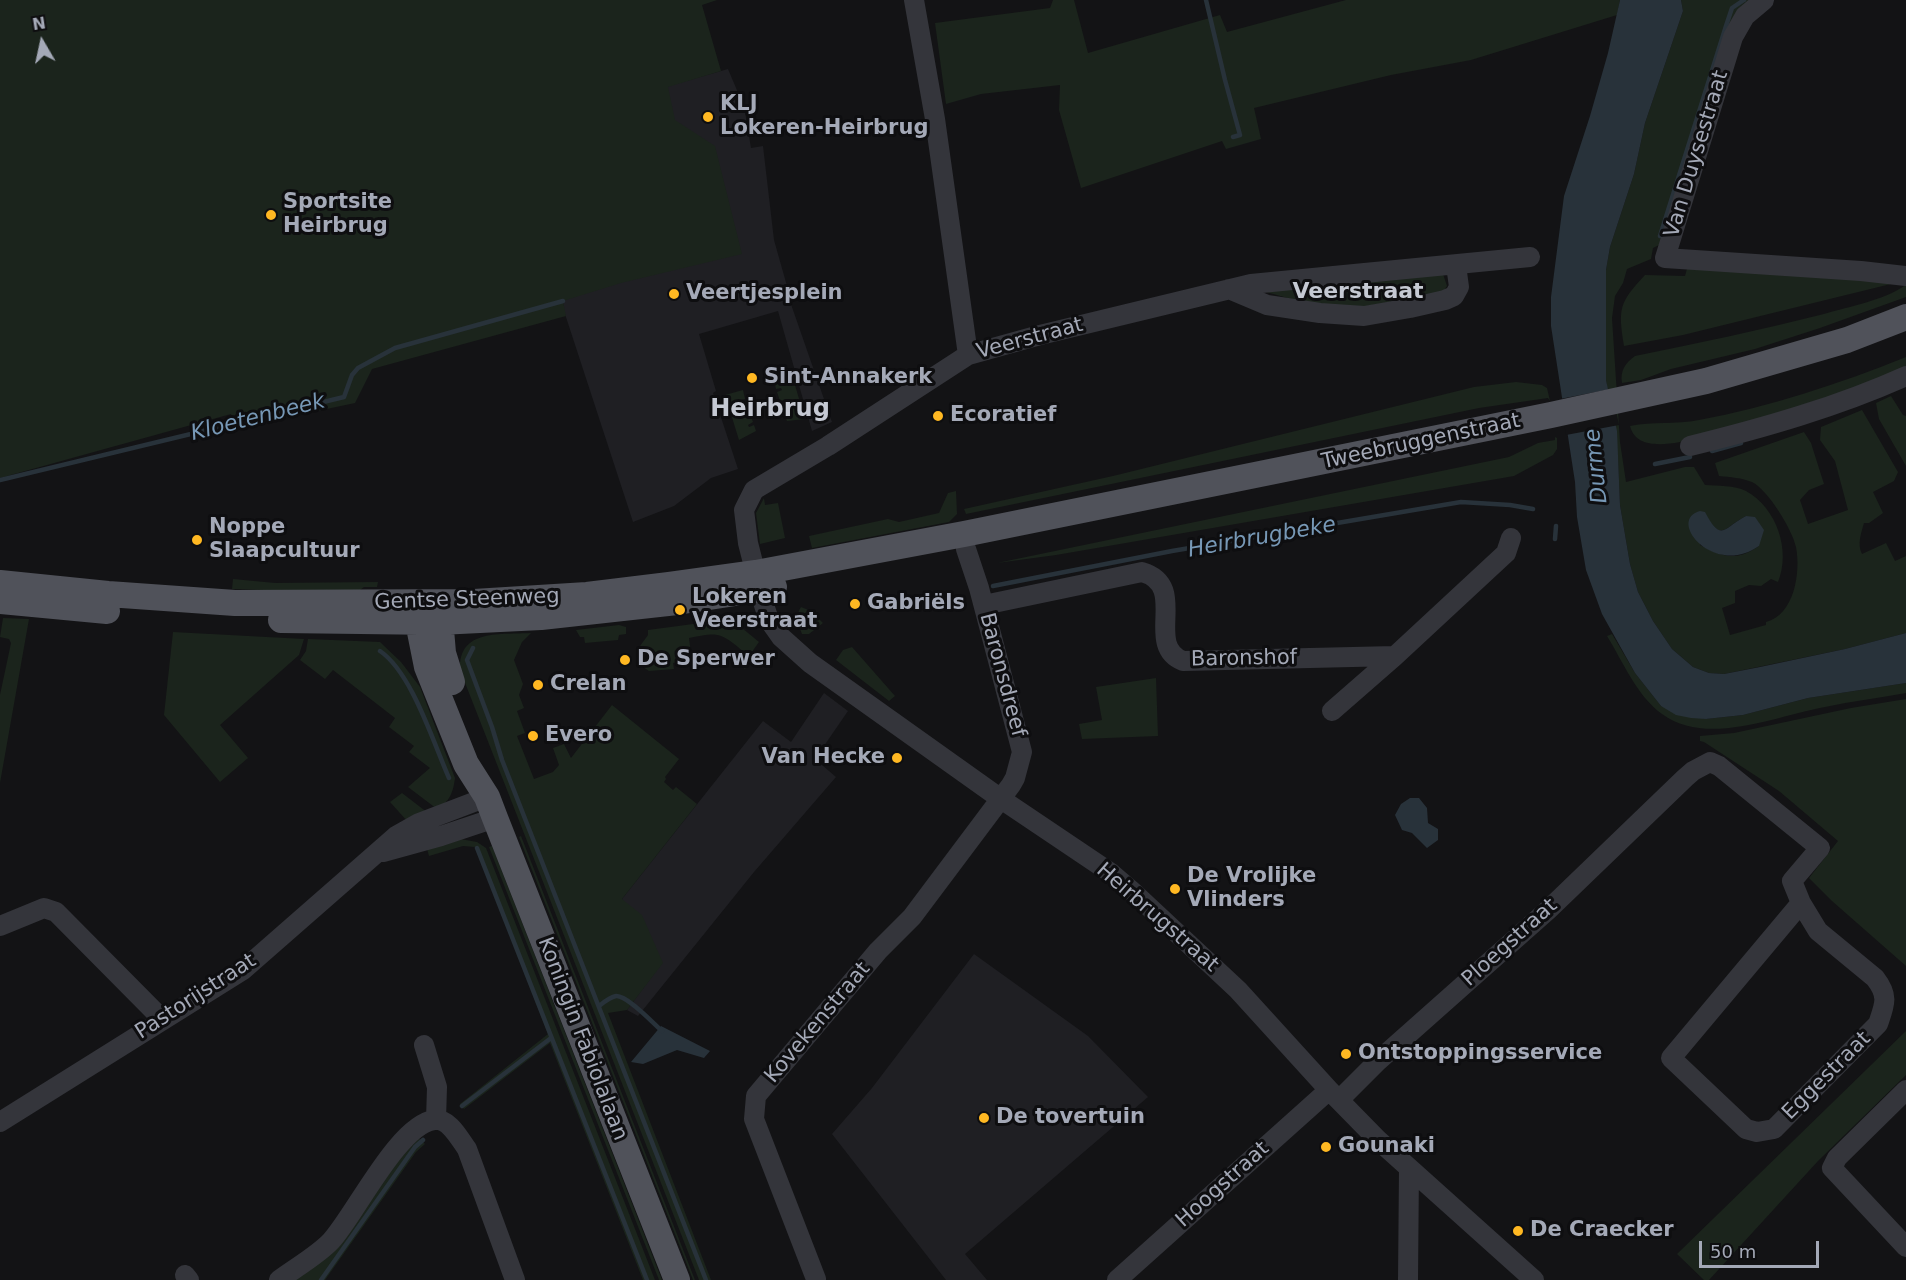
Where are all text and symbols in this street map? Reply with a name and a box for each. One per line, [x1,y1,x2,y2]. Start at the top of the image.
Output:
north arrow [12,12,72,72]
text: N [31,13,47,34]
street label: Van Duysestraat [1660,68,1734,240]
place label: KLJ Lokeren-Heirbrug [720,92,928,142]
marker: KLJ Lokeren-Heirbrug [701,110,715,124]
place label: Sportsite Heirbrug [283,190,392,240]
marker: Sportsite Heirbrug [264,208,278,222]
district label: Veerstraat [1292,279,1424,305]
place label: Veertjesplein [686,281,843,307]
marker: Veertjesplein [667,287,681,301]
street label: Veerstraat [974,313,1086,365]
place label: Sint-Annakerk [764,365,932,391]
marker: Sint-Annakerk [745,371,759,385]
water label: Kloetenbeek [188,389,328,447]
district label: Heirbrug [710,396,830,424]
place label: Ecoratief [950,403,1056,429]
marker: Ecoratief [931,409,945,423]
street label: Tweebruggenstraat [1319,409,1523,475]
water label: Durme [1580,427,1614,505]
water label: Heirbrugbeke [1186,512,1338,564]
place label: Noppe Slaapcultuur [209,515,360,565]
marker: Noppe Slaapcultuur [190,533,204,547]
street label: Gentse Steenweg [374,584,560,616]
place label: Lokeren Veerstraat [692,585,817,635]
place label: Gabriëls [867,591,965,617]
marker: Gabriëls [848,597,862,611]
marker: Lokeren Veerstraat [673,603,687,617]
street label: Baronsdreef [973,610,1031,740]
street label: Baronshof [1191,645,1297,673]
place label: De Sperwer [637,647,775,673]
marker: De Sperwer [618,653,632,667]
place label: Crelan [550,672,626,698]
marker: Crelan [531,678,545,692]
place label: Evero [545,723,612,749]
marker: Evero [526,729,540,743]
place label: Van Hecke [762,745,885,771]
marker: Van Hecke [890,751,904,765]
street label: Heirbrugstraat [1091,858,1223,978]
place label: De Vrolijke Vlinders [1187,864,1316,914]
marker: De Vrolijke Vlinders [1168,882,1182,896]
street label: Ploegstraat [1457,894,1563,992]
street label: Koningin Fabiolalaan [532,934,632,1144]
street label: Pastorijstraat [131,949,261,1045]
street label: Kovekenstraat [760,957,876,1089]
street label: Eggestraat [1778,1027,1876,1125]
place label: Ontstoppingsservice [1358,1041,1602,1067]
marker: Ontstoppingsservice [1339,1047,1353,1061]
place label: De tovertuin [996,1105,1145,1131]
marker: De tovertuin [977,1111,991,1125]
place label: Gounaki [1338,1134,1435,1160]
street label: Hoogstraat [1171,1137,1275,1233]
marker: Gounaki [1319,1140,1333,1154]
place label: De Craecker [1530,1218,1674,1244]
marker: De Craecker [1511,1224,1525,1238]
scale bar [1702,1229,1822,1267]
text: 50 m [1710,1241,1756,1262]

